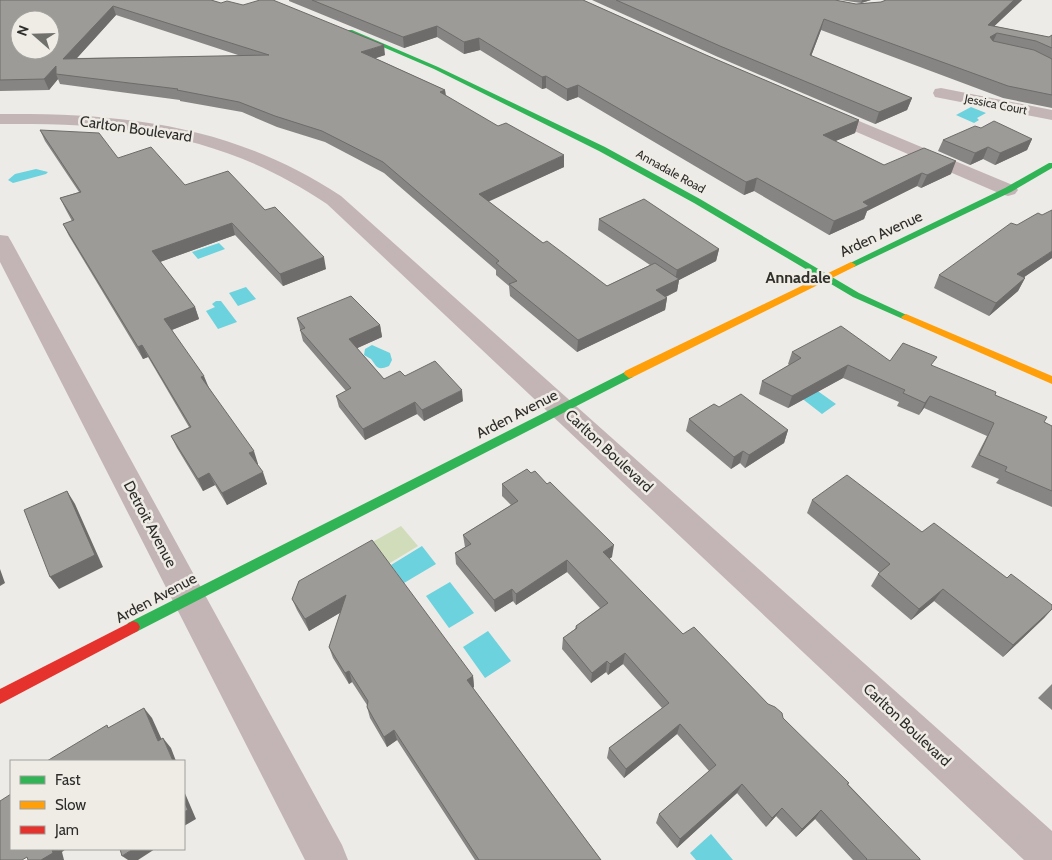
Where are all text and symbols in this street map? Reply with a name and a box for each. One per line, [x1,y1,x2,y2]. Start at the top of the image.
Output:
north arrow [10,10,60,60]
text: N [13,23,33,38]
street label: Jessica Court [962,90,1029,117]
street label: Carlton Boulevard [79,112,193,146]
street label: Annadale Road [634,146,708,196]
street label: Arden Avenue [837,207,925,261]
district label: Annadale [765,268,831,287]
street label: Arden Avenue [473,386,561,442]
street label: Carlton Boulevard [561,406,657,496]
street label: Detroit Avenue [120,478,181,571]
street label: Arden Avenue [112,569,200,627]
street label: Carlton Boulevard [859,680,955,770]
legend [10,760,185,850]
text: Fast [55,771,80,789]
text: Slow [55,796,86,814]
text: Jam [54,821,79,839]

